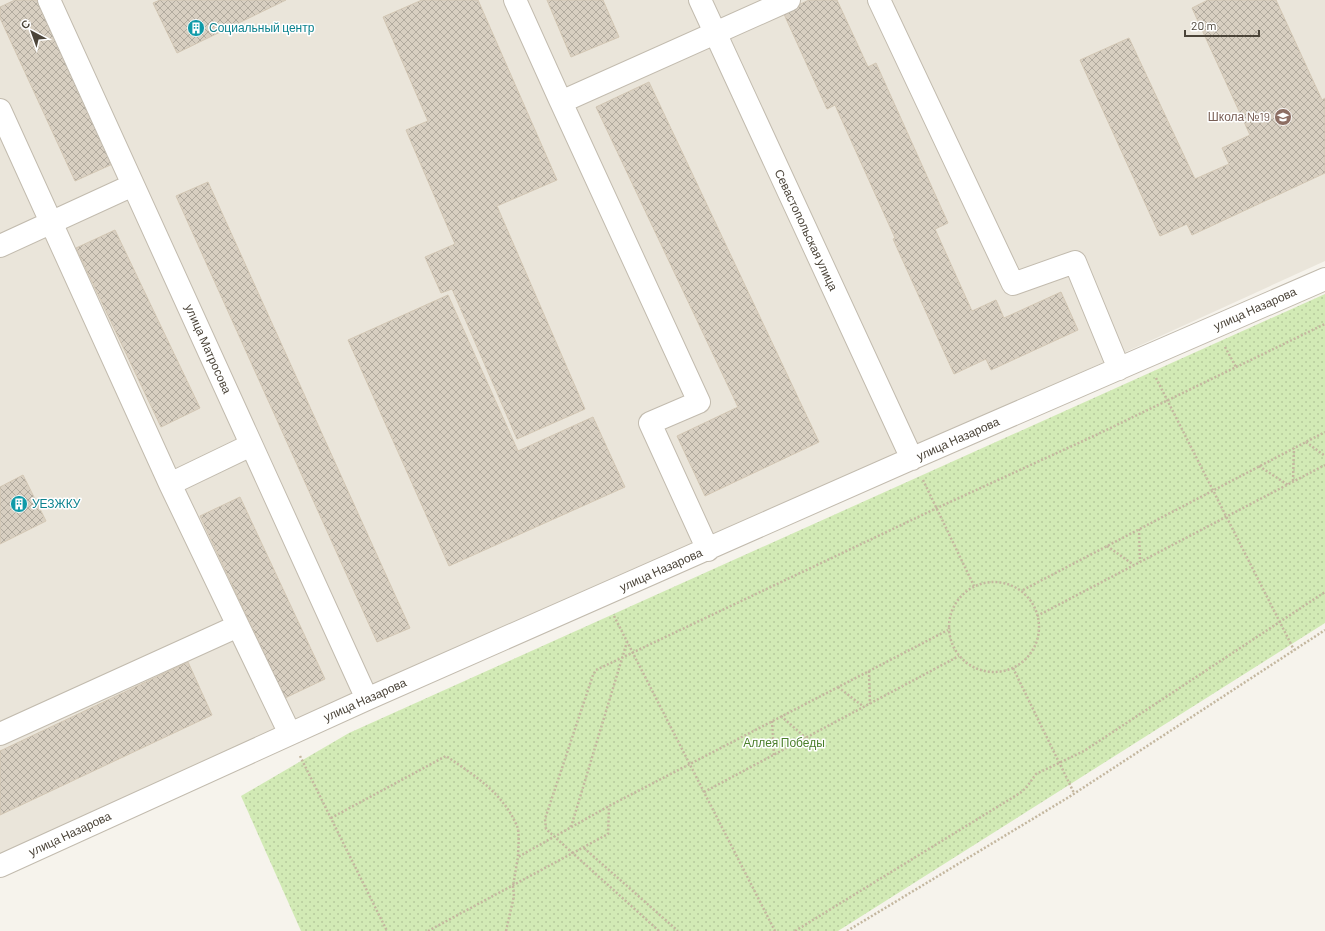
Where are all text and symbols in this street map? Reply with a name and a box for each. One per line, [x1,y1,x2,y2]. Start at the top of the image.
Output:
north arrow [12,12,52,52]
scale bar [1185,12,1259,38]
text: С [18,17,32,32]
building icon: Социальный центр [186,18,206,38]
text: 20 m [1191,18,1217,32]
place label: Социальный центр [209,20,315,35]
school or university icon: Школа №19 [1273,107,1293,127]
place label: Школа №19 [1208,109,1270,123]
street label: Севастопольская улица [772,167,841,293]
street label: улица Назарова [1211,283,1299,334]
street label: улица Матросова [182,302,235,396]
street label: улица Назарова [914,413,1002,464]
building icon: УЕЗЖКУ [9,494,29,514]
place label: УЕЗЖКУ [32,496,81,510]
street label: улица Назарова [617,544,705,595]
street label: улица Назарова [321,674,409,725]
park label: Аллея Победы [743,735,825,750]
street label: улица Назарова [26,808,114,859]

